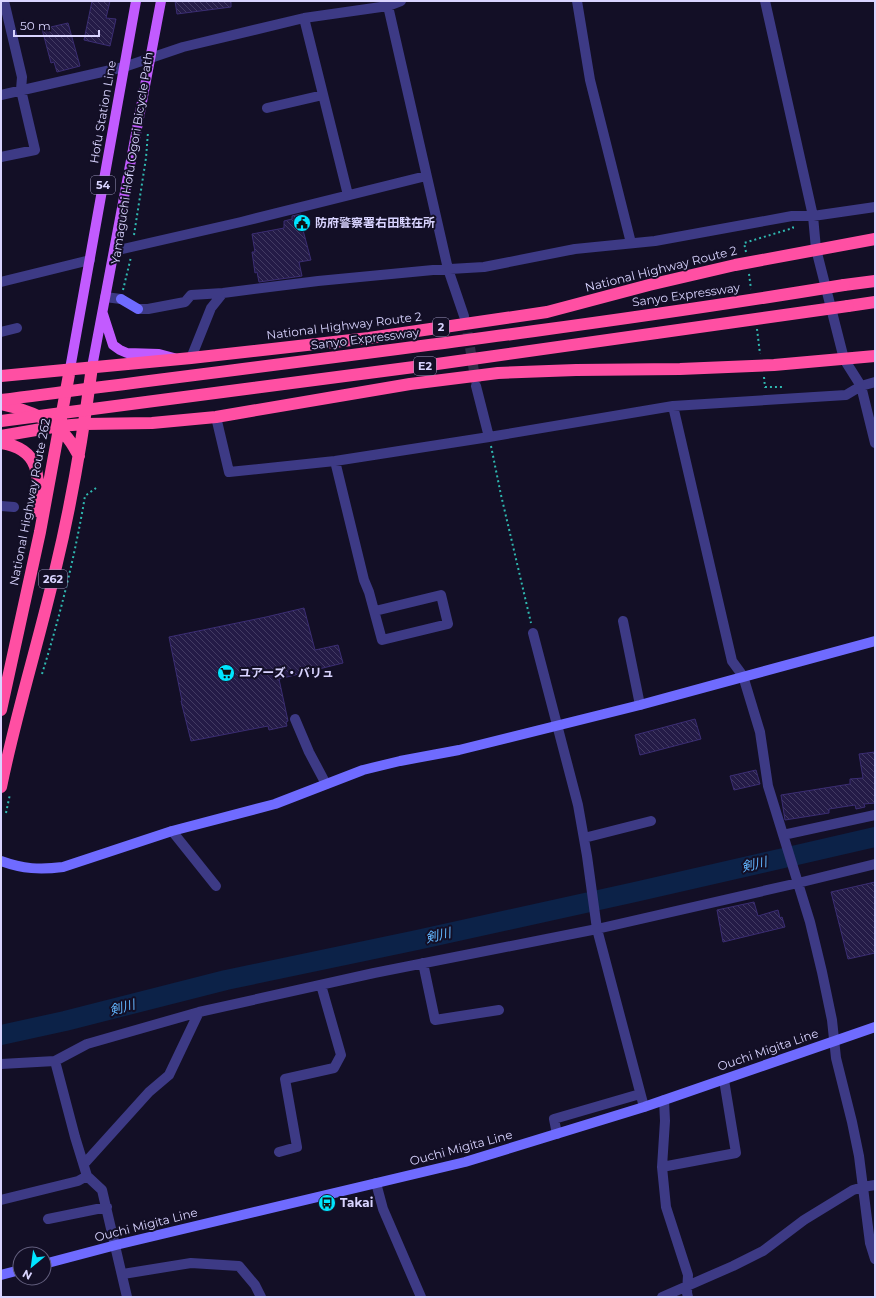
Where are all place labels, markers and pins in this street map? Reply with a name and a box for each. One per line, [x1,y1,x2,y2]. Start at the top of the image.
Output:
public building icon: 防府警察署右田駐在所 [292,213,312,233]
place label: 防府警察署右田駐在所 [315,215,435,230]
supermarket icon: ユアーズ・バリュ [216,663,236,683]
place label: ユアーズ・バリュ [239,665,334,680]
bus stop icon: Takai [317,1193,337,1213]
place label: Takai [340,1195,373,1210]

